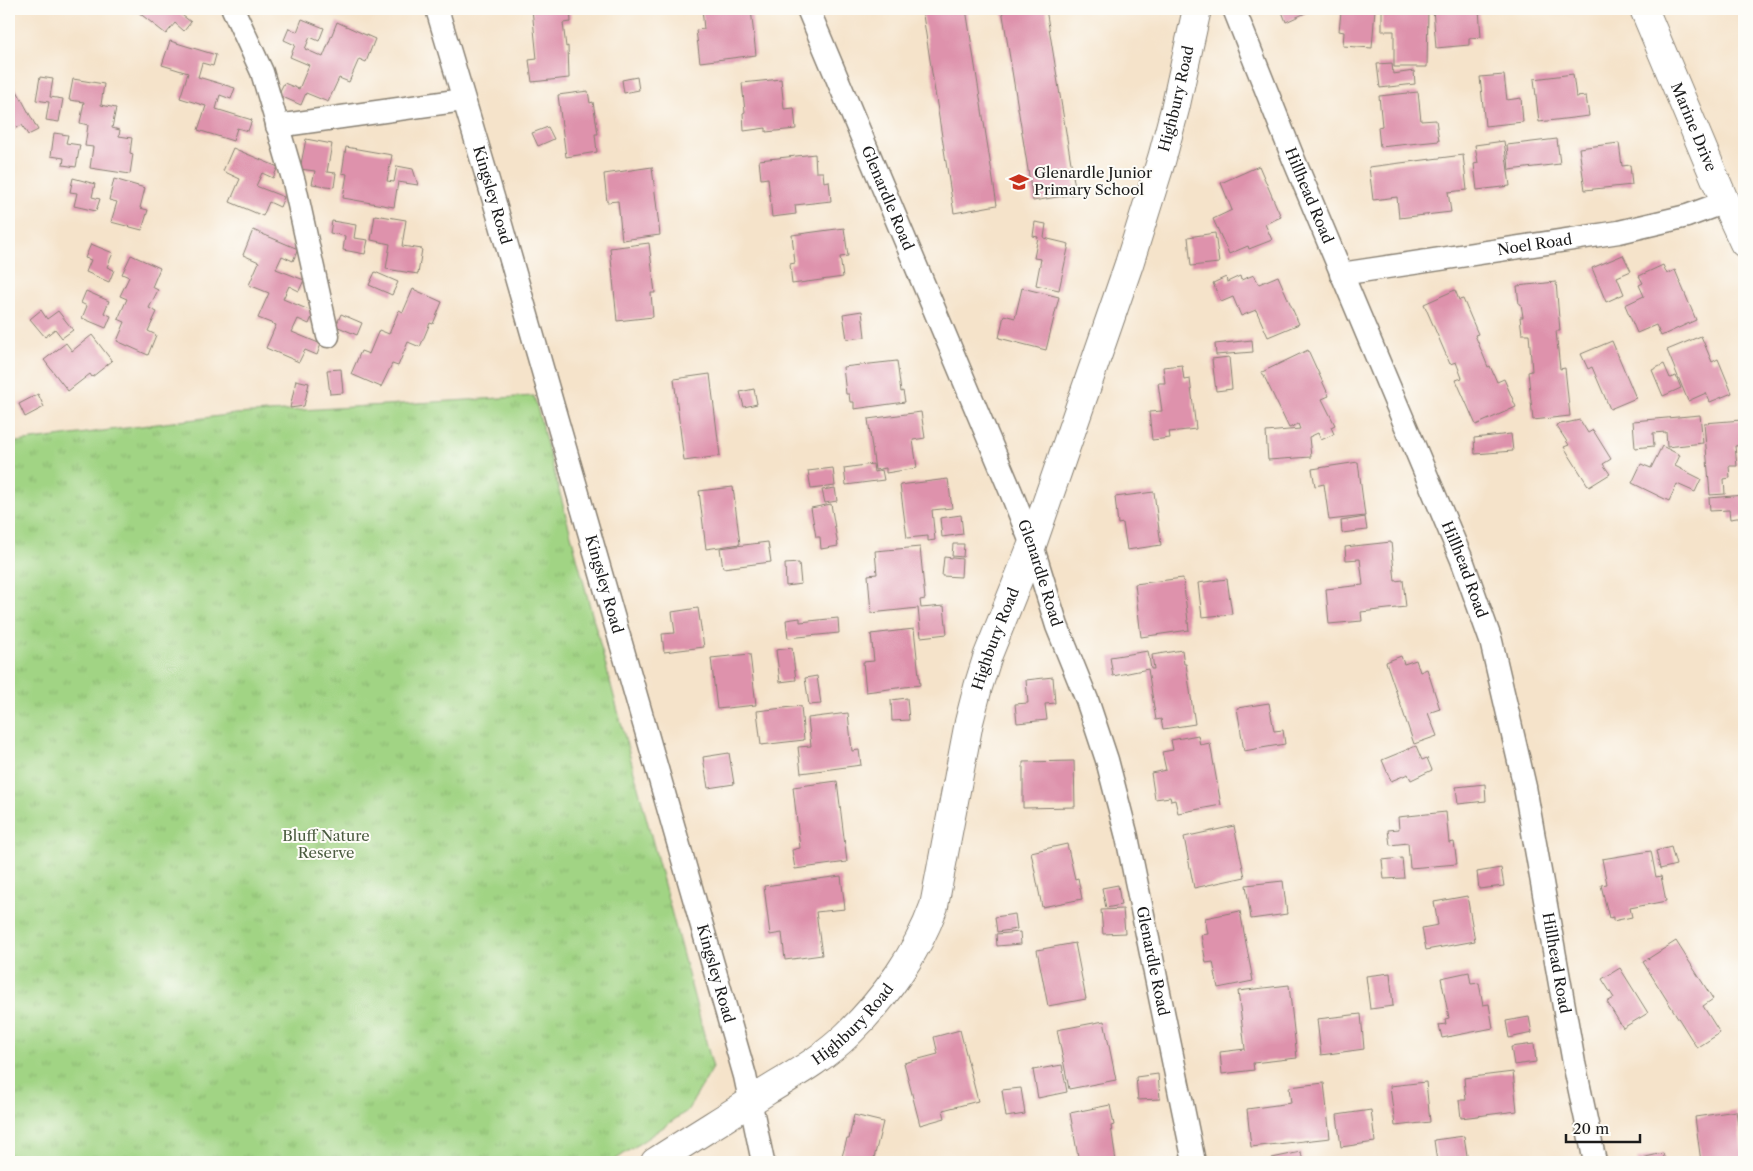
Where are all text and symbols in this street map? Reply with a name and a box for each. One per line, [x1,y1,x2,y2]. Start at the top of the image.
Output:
street label: Highbury Road [1154,44,1198,154]
street label: Marine Drive [1667,80,1721,174]
street label: Kingsley Road [469,143,516,246]
street label: Glenardle Road [858,143,918,253]
street label: Hillhead Road [1281,145,1338,246]
place label: Glenardle Junior Primary School [1034,163,1153,199]
school or university icon: Glenardle Junior Primary School [1008,171,1030,193]
street label: Noel Road [1496,229,1573,259]
street label: Glenardle Road [1014,516,1067,629]
street label: Hillhead Road [1438,518,1492,620]
street label: Kingsley Road [581,533,628,636]
street label: Highbury Road [968,585,1023,693]
park label: Bluff Nature Reserve [282,826,370,862]
street label: Glenardle Road [1132,904,1174,1017]
street label: Hillhead Road [1538,911,1575,1015]
street label: Kingsley Road [693,922,739,1025]
street label: Highbury Road [808,980,898,1069]
scale bar [1566,1111,1639,1143]
text: 20 m [1573,1119,1609,1138]

